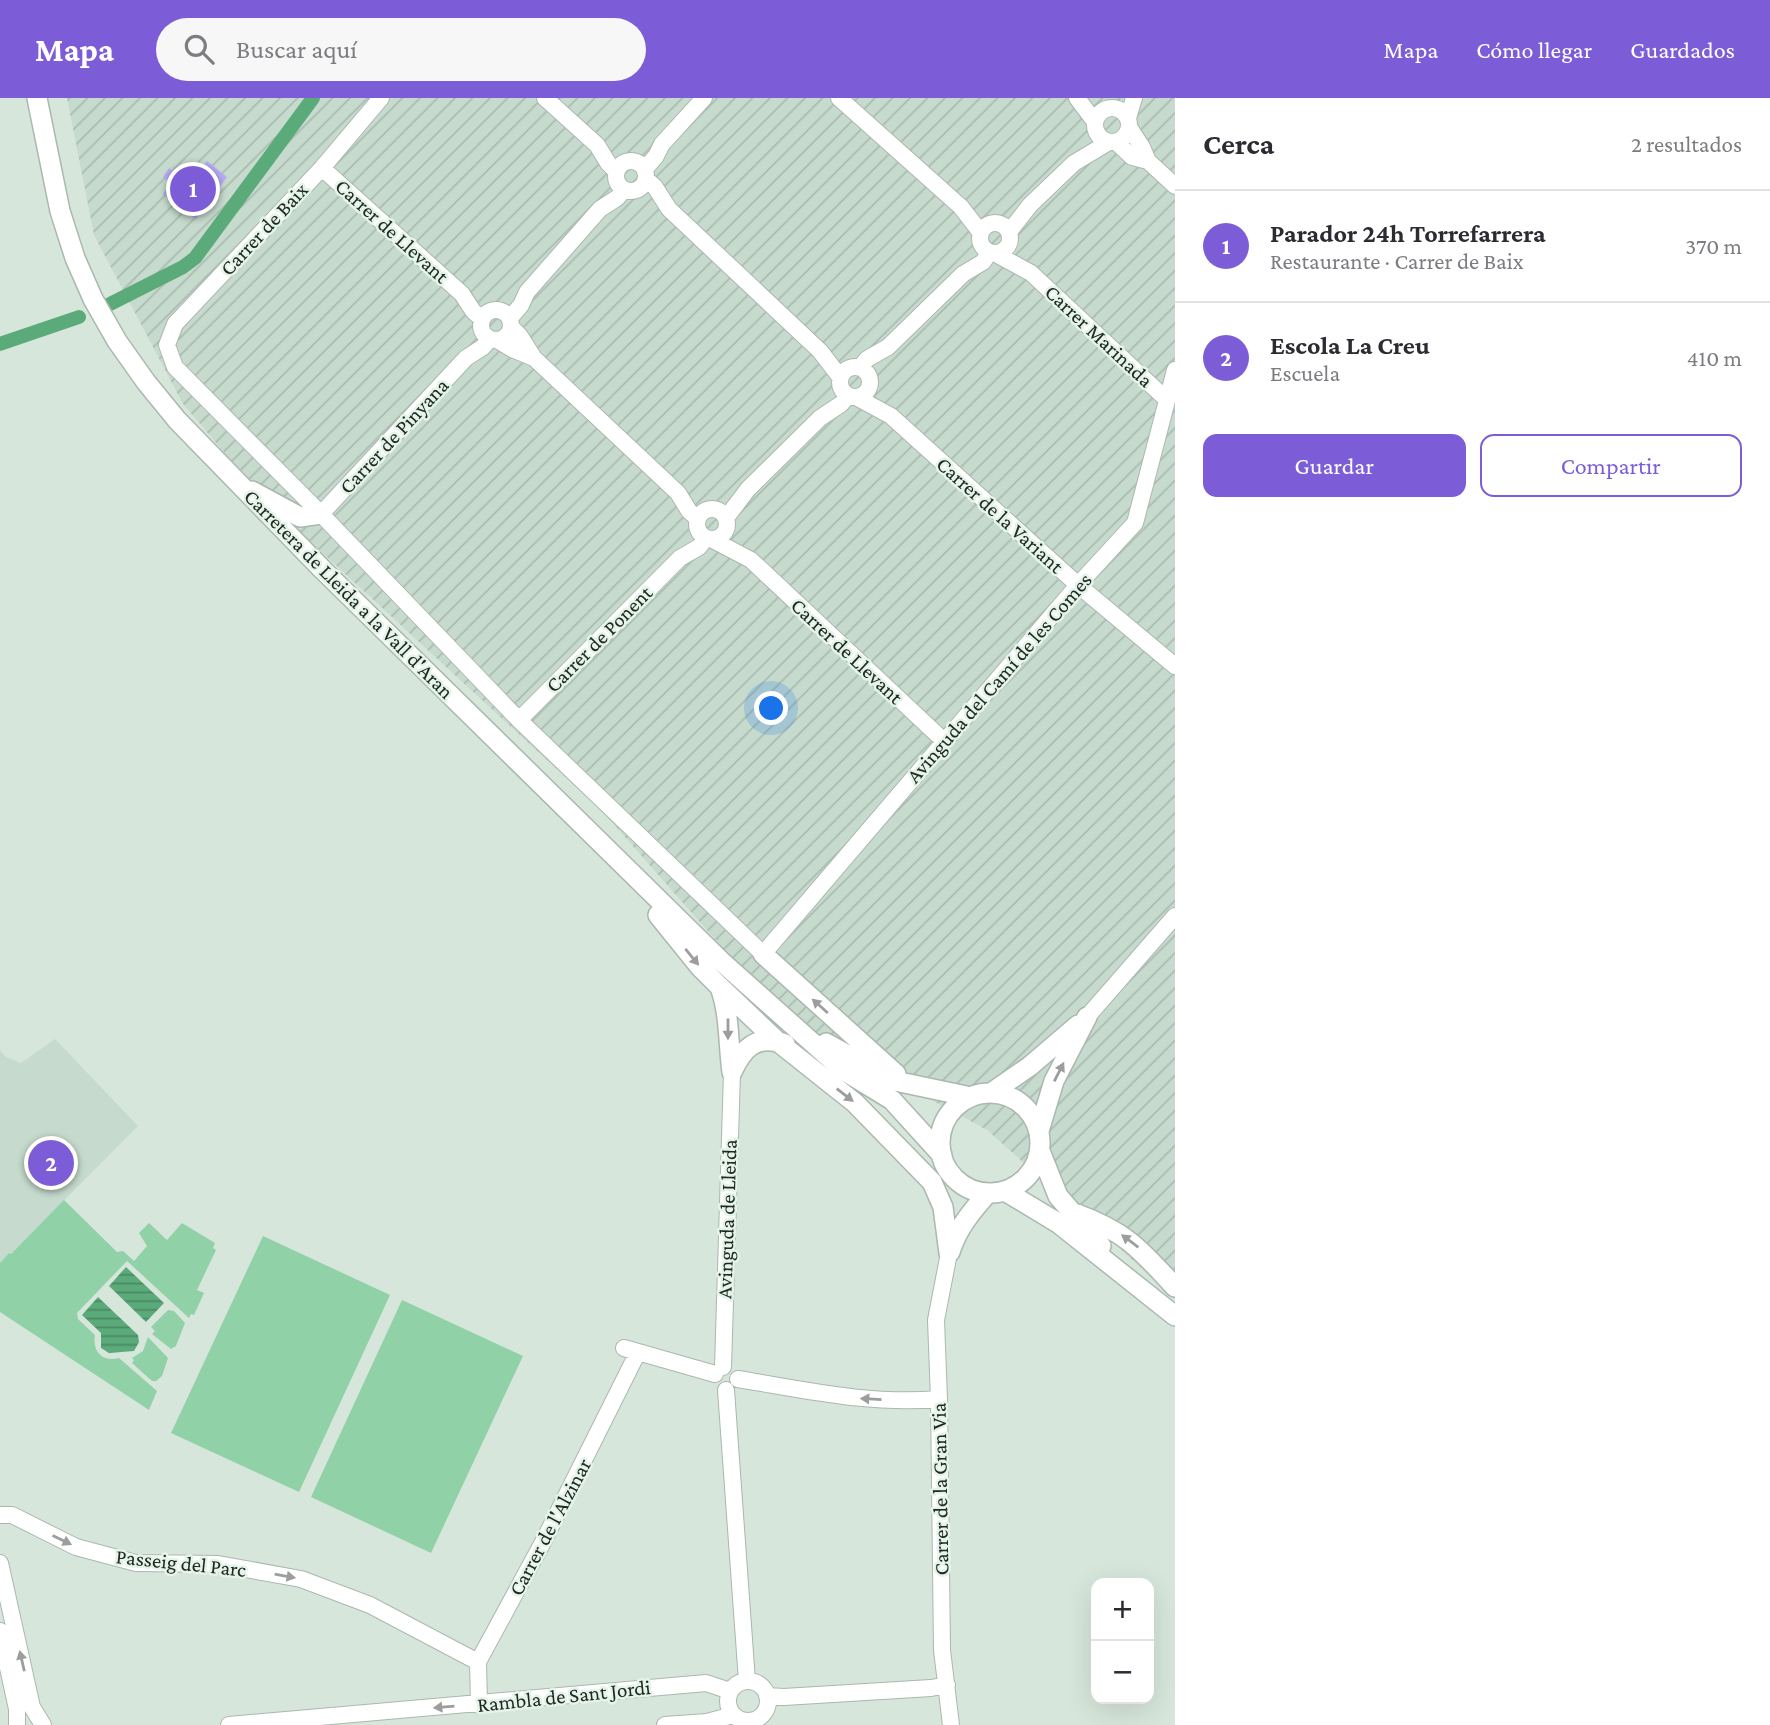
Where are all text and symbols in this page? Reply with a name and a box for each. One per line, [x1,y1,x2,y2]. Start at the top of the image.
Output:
search box [156,18,646,81]
icon: search [180,30,218,68]
text: Mapa [35,31,114,68]
text: Buscar aquí [236,35,357,64]
text: Mapa [1384,36,1438,63]
text: Cómo llegar [1476,36,1592,63]
text: Guardados [1630,36,1735,63]
text: Cerca [1203,127,1274,160]
text: 2 resultados [1631,131,1742,157]
pin: 1 [170,163,216,215]
street label: Carrer de Llevant [330,174,454,289]
street label: Carrer de Baix [215,178,313,280]
text: Parador 24h Torrefarrera [1270,219,1546,248]
text: 1 [1222,233,1230,259]
text: 370 m [1685,233,1742,259]
text: Restaurante · Carrer de Baix [1270,248,1524,274]
street label: Carrer Marinada [1040,280,1158,392]
text: Escola La Creu [1270,331,1430,360]
text: 2 [1220,345,1232,371]
text: 410 m [1687,345,1742,371]
text: Escuela [1270,360,1340,386]
street label: Carrer de Pinyana [334,373,454,499]
button: Guardar [1203,434,1466,497]
button: Compartir [1480,434,1742,497]
street label: Carrer de la Variant [932,452,1069,579]
street label: Carretera de Lleida a la Vall d'Aran [239,484,459,704]
street label: Avinguda del Camí de les Comes [901,568,1097,788]
street label: Carrer de Ponent [541,580,658,697]
street label: Carrer de Llevant [786,593,909,710]
your location [754,691,788,725]
one-way arrow [685,948,699,966]
one-way arrow [811,998,829,1014]
one-way arrow [722,1018,734,1040]
one-way arrow [1053,1062,1064,1082]
one-way arrow [836,1087,854,1101]
pin: 2 [28,1137,74,1189]
street label: Avinguda de Lleida [712,1139,742,1299]
one-way arrow [1121,1235,1139,1249]
one-way arrow [860,1394,882,1405]
street label: Carrer de la Gran Via [926,1402,954,1576]
street label: Carrer de l'Alzinar [504,1454,596,1600]
one-way arrow [52,1535,72,1546]
street label: Passeig del Parc [115,1544,248,1582]
one-way arrow [274,1571,296,1582]
map controls [1091,1578,1154,1704]
button: + [1091,1578,1154,1641]
button: − [1091,1641,1154,1704]
one-way arrow [16,1650,27,1672]
street label: Rambla de Sant Jordi [476,1675,652,1717]
one-way arrow [432,1702,454,1713]

